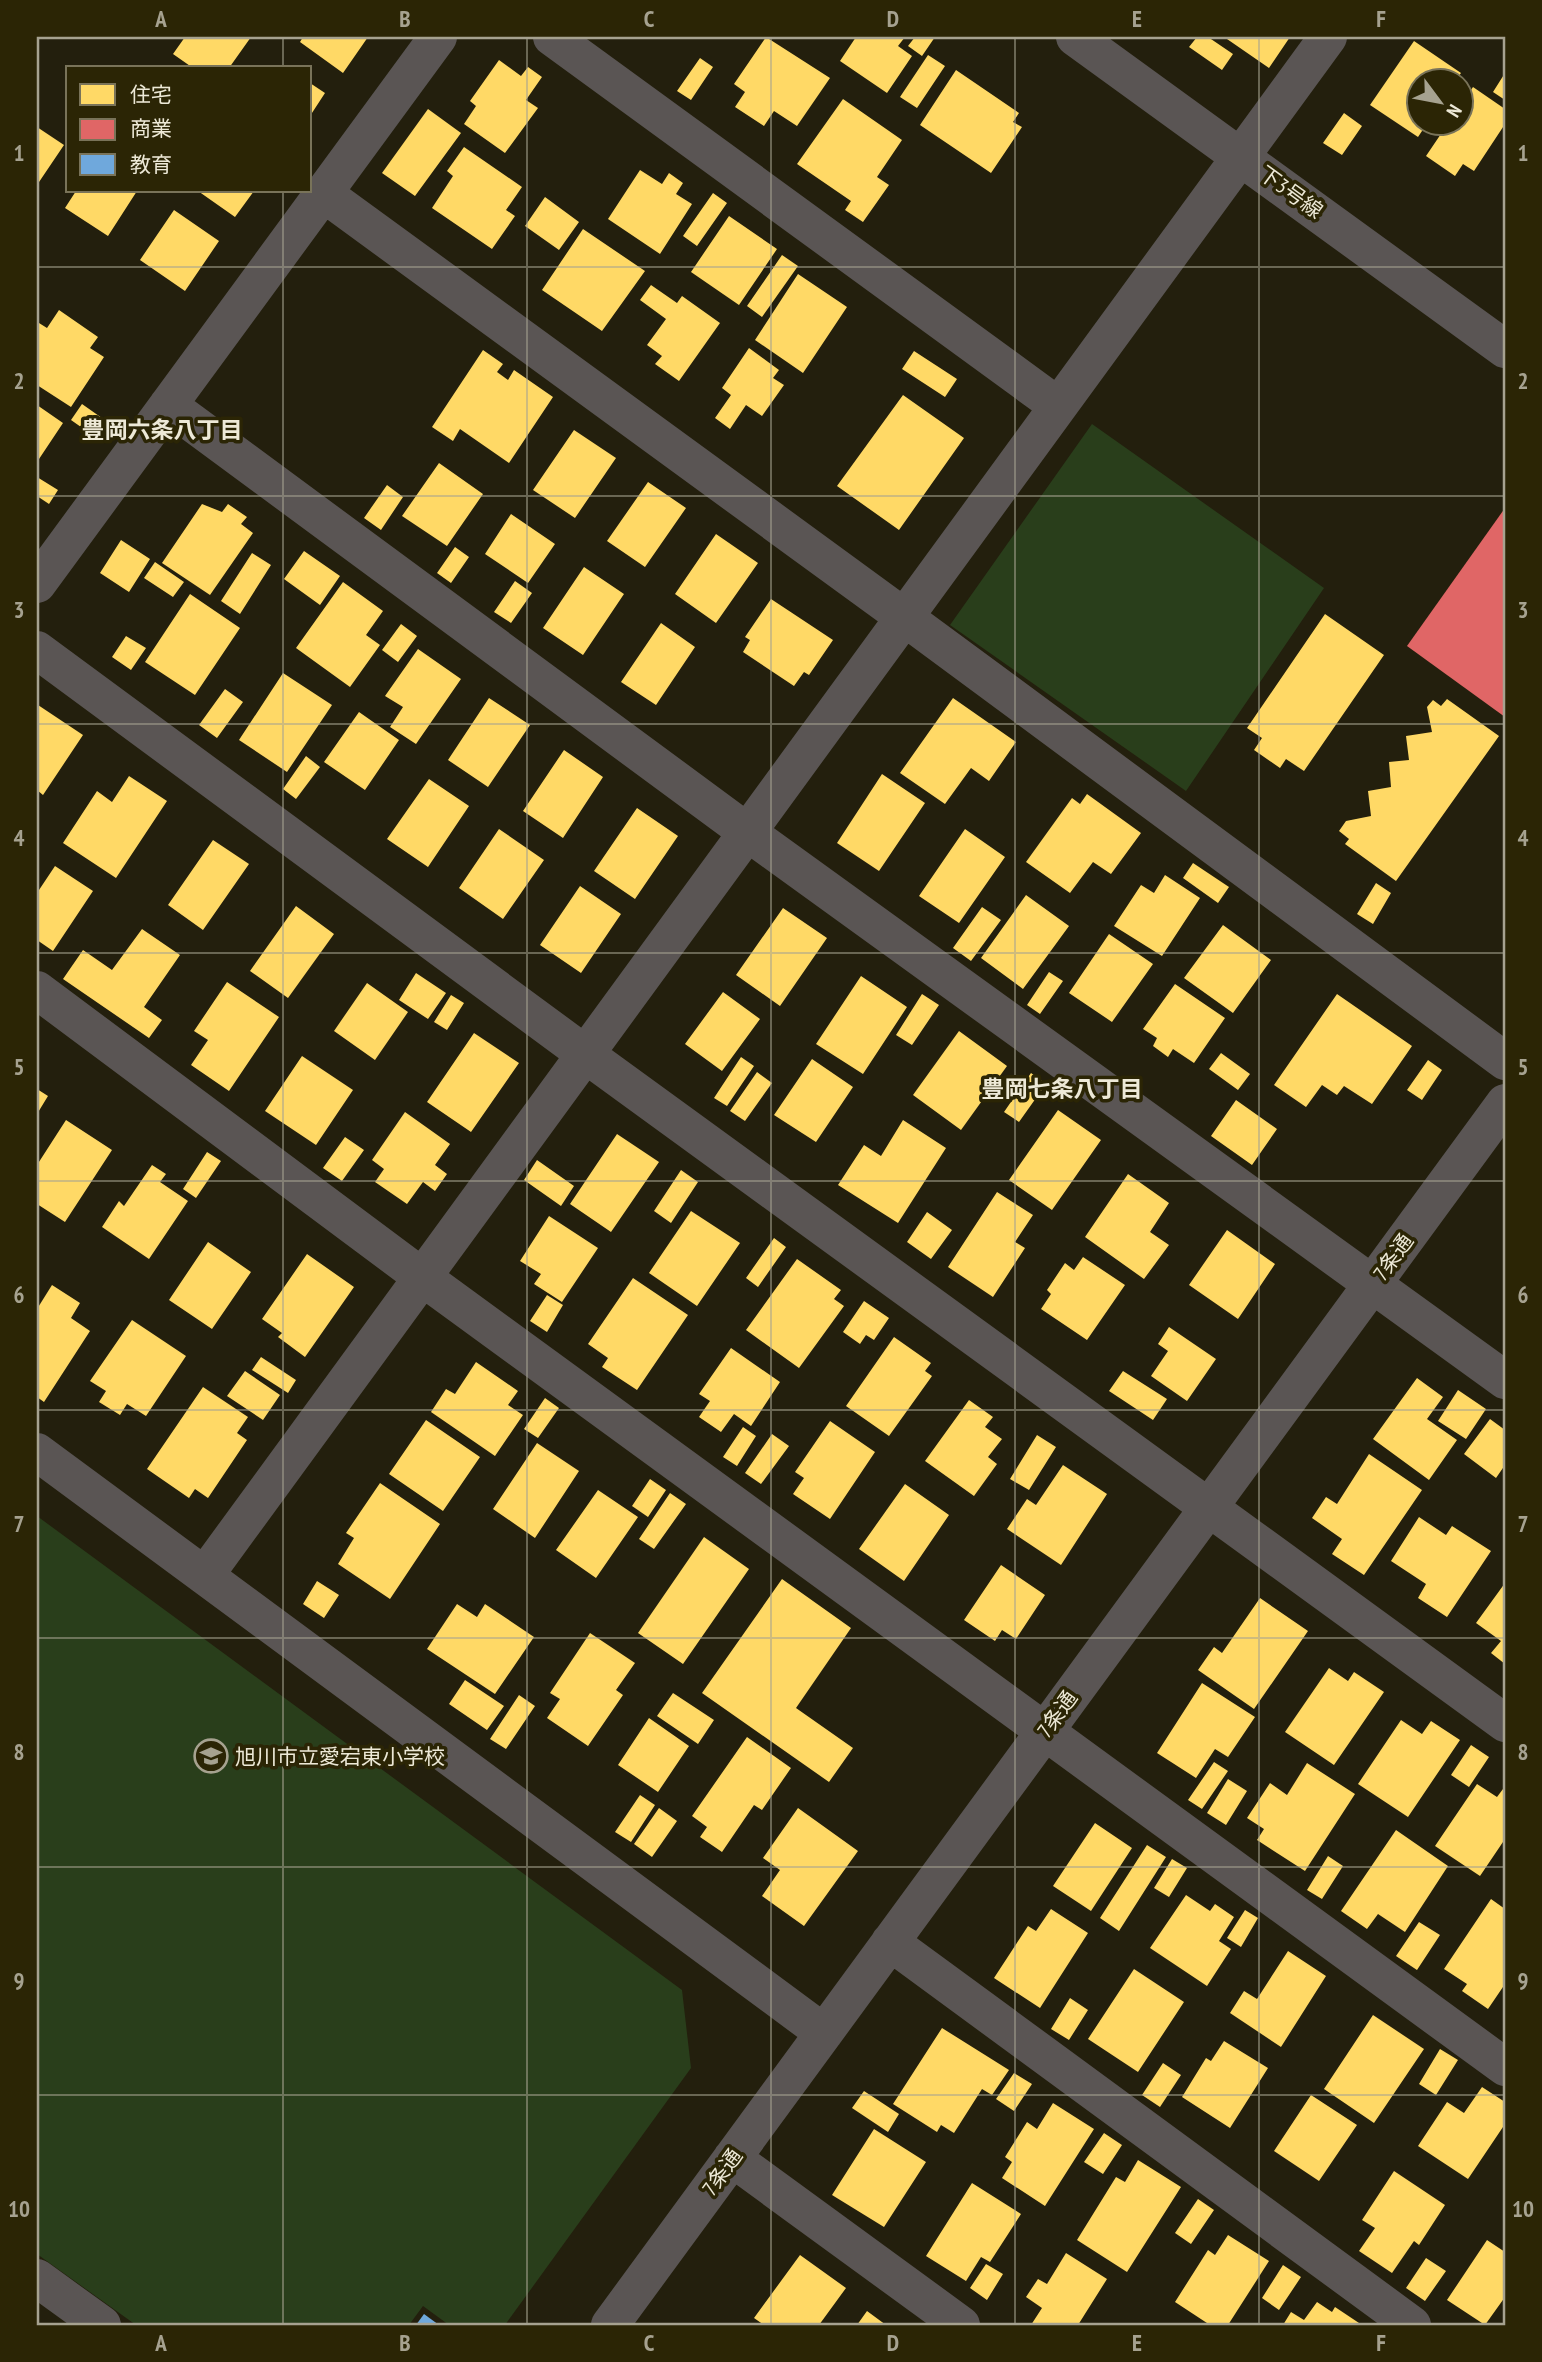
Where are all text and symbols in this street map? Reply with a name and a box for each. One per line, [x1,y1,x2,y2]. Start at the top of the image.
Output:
text: A [154,4,167,33]
text: B [399,4,411,33]
text: C [644,4,655,33]
text: D [887,4,899,33]
text: E [1132,4,1142,33]
text: F [1376,4,1386,33]
legend [66,66,312,192]
north arrow [1406,66,1476,136]
text: 住宅 [130,81,172,108]
text: N [1442,100,1467,122]
text: 商業 [130,115,172,142]
text: 1 [14,138,25,167]
text: 1 [1518,138,1529,167]
text: 教育 [130,151,172,178]
street label: 下3号線 [1254,160,1328,224]
text: 2 [14,366,25,395]
text: 2 [1518,366,1529,395]
district label: 豊岡六条八丁目 [82,415,243,444]
text: 3 [14,595,25,624]
text: 3 [1518,595,1529,624]
text: 4 [14,823,25,852]
text: 4 [1518,823,1529,852]
text: 5 [14,1052,25,1081]
text: 5 [1518,1052,1529,1081]
district label: 豊岡七条八丁目 [982,1074,1143,1103]
street label: 7条通 [1367,1228,1419,1286]
text: 6 [14,1280,25,1309]
text: 6 [1518,1280,1529,1309]
text: 7 [14,1509,25,1538]
text: 7 [1518,1509,1529,1538]
street label: 7条通 [1031,1685,1083,1743]
text: 8 [14,1737,25,1766]
school or university icon: 旭川市立愛宕東小学校 [192,1737,230,1775]
text: 8 [1518,1737,1529,1766]
place label: 旭川市立愛宕東小学校 [235,1743,445,1770]
text: 9 [14,1966,25,1995]
text: 9 [1518,1966,1529,1995]
street label: 7条通 [696,2143,748,2201]
text: 10 [8,2194,30,2223]
text: 10 [1512,2194,1534,2223]
text: A [154,2328,167,2357]
text: B [399,2328,411,2357]
text: C [644,2328,655,2357]
text: D [887,2328,899,2357]
text: E [1132,2328,1142,2357]
text: F [1376,2328,1386,2357]

